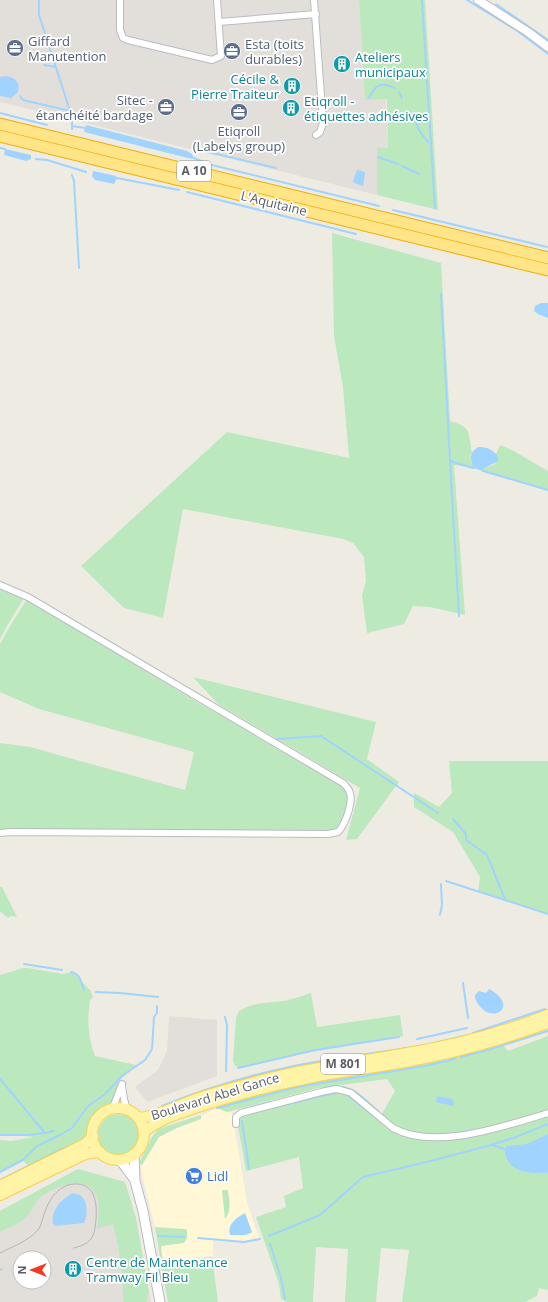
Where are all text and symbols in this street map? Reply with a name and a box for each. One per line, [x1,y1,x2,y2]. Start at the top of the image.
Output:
place label: Giffard Manutention [28,32,106,65]
place label: Esta (toits durables) [245,35,304,68]
office icon: Giffard Manutention [5,38,25,58]
office icon: Esta (toits durables) [222,41,242,61]
place label: Ateliers municipaux [355,48,426,81]
building icon: Ateliers municipaux [332,54,352,74]
place label: Cécile & Pierre Traiteur [191,70,280,103]
building icon: Cécile & Pierre Traiteur [282,76,302,96]
place label: Sitec - étanchéité bardage [36,91,153,124]
place label: Etiqroll - étiquettes adhésives [304,92,429,125]
office icon: Sitec - étanchéité bardage [156,97,176,117]
building icon: Etiqroll - étiquettes adhésives [281,98,301,118]
office icon: Etiqroll (Labelys group) [229,102,249,122]
place label: Etiqroll (Labelys group) [193,122,285,155]
road number: A 10 [177,161,211,181]
street label: L'Aquitaine [239,186,309,220]
road number: M 801 [321,1054,365,1074]
street label: Boulevard Abel Gance [149,1068,281,1124]
supermarket icon: Lidl [184,1166,204,1186]
place label: Lidl [207,1167,228,1185]
north arrow [12,1250,52,1290]
place label: Centre de Maintenance Tramway Fil Bleu [86,1253,228,1286]
building icon: Centre de Maintenance Tramway Fil Bleu [63,1259,83,1279]
text: N [14,1266,29,1274]

